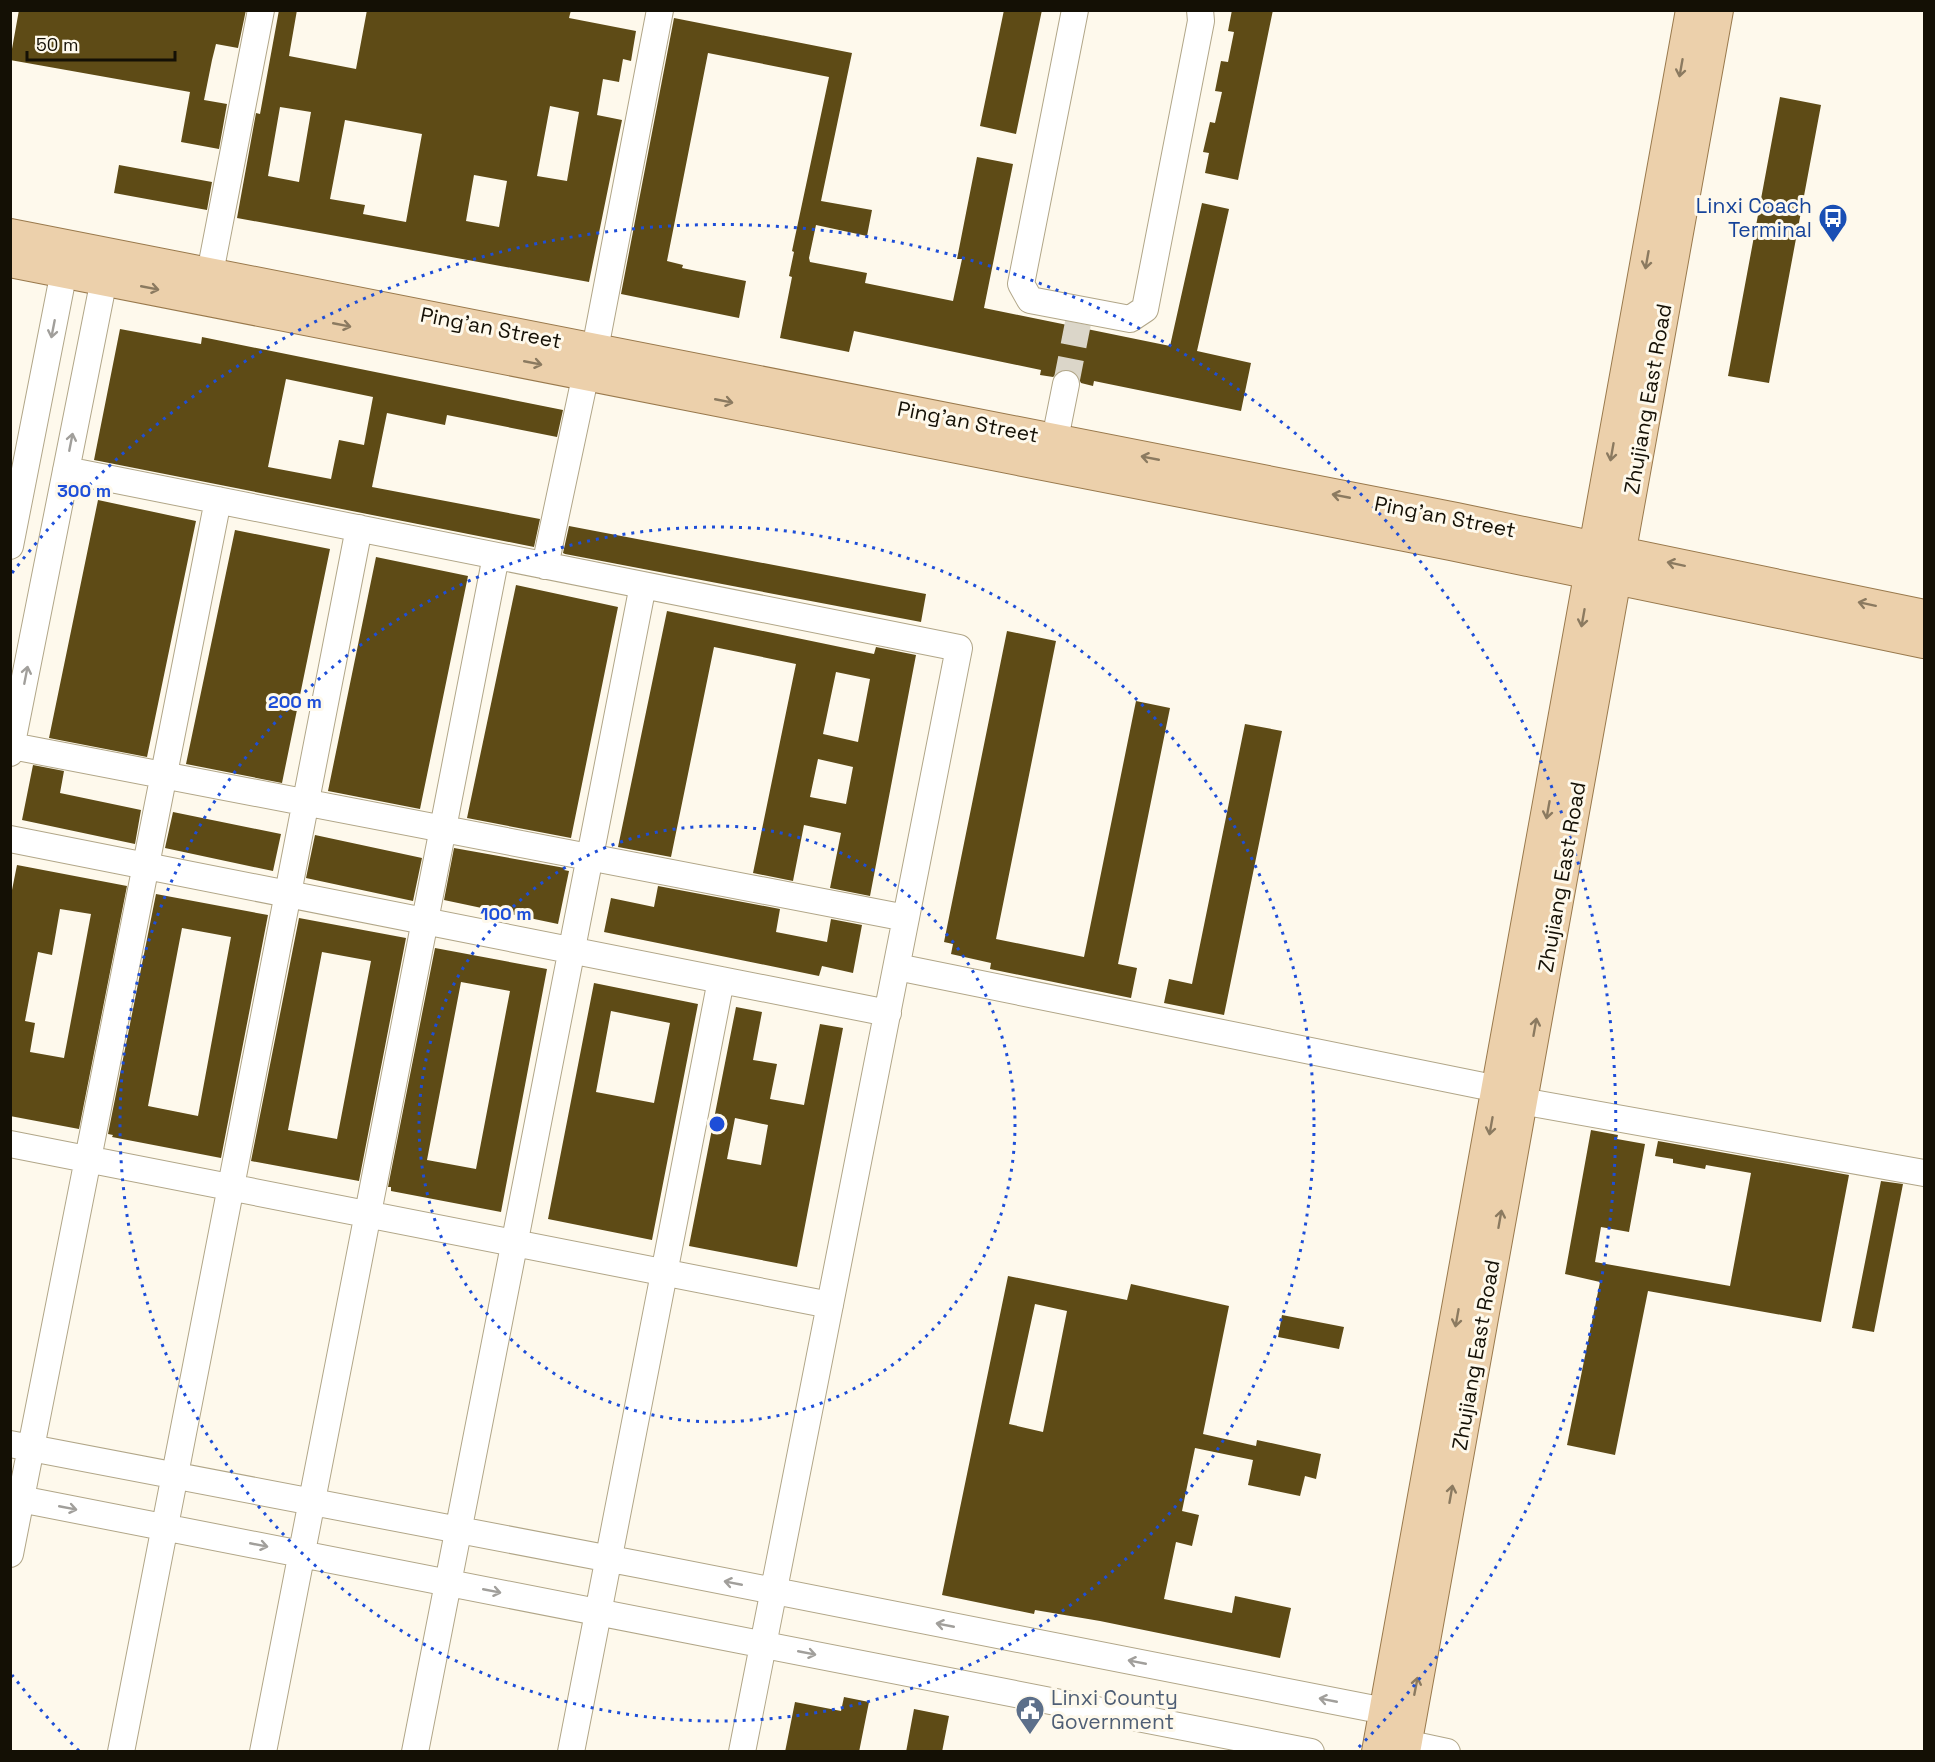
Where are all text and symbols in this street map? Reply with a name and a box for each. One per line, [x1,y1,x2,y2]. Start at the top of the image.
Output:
scale bar [27,24,176,62]
text: 50 m [36,33,78,56]
one-way arrow [1676,58,1687,77]
place label: Linxi Coach Terminal [1696,192,1812,243]
bus stop icon: Linxi Coach Terminal [1817,202,1849,244]
one-way arrow [1641,250,1652,269]
one-way arrow [140,283,160,294]
street label: Ping'an Street [418,301,564,354]
street label: Zhujiang East Road [1617,301,1678,496]
one-way arrow [47,318,58,338]
one-way arrow [332,320,351,331]
one-way arrow [523,358,542,369]
one-way arrow [715,395,734,407]
street label: Ping'an Street [895,395,1041,448]
one-way arrow [66,433,78,452]
one-way arrow [1607,442,1618,461]
one-way arrow [1141,452,1160,463]
text: 300 m [57,479,111,502]
one-way arrow [1332,490,1351,501]
street label: Ping'an Street [1372,490,1518,543]
one-way arrow [1667,558,1686,570]
one-way arrow [1858,598,1877,609]
one-way arrow [1577,608,1588,627]
one-way arrow [21,665,32,685]
text: 200 m [268,690,322,713]
street label: Zhujiang East Road [1531,779,1592,974]
one-way arrow [1542,800,1553,819]
text: 100 m [480,902,532,925]
one-way arrow [1529,1018,1540,1038]
centre of rings [707,1114,727,1134]
one-way arrow [1485,1115,1496,1135]
one-way arrow [1495,1210,1506,1230]
street label: Zhujiang East Road [1445,1257,1506,1452]
one-way arrow [1451,1307,1462,1327]
one-way arrow [1446,1485,1457,1504]
one-way arrow [58,1503,77,1514]
one-way arrow [249,1540,269,1551]
one-way arrow [724,1577,744,1588]
one-way arrow [482,1586,501,1597]
one-way arrow [936,1619,956,1630]
one-way arrow [797,1648,816,1659]
one-way arrow [1127,1656,1147,1667]
one-way arrow [1411,1677,1422,1696]
place label: Linxi County Government [1051,1684,1178,1735]
public building icon: Linxi County Government [1014,1694,1046,1736]
one-way arrow [1319,1694,1338,1705]

